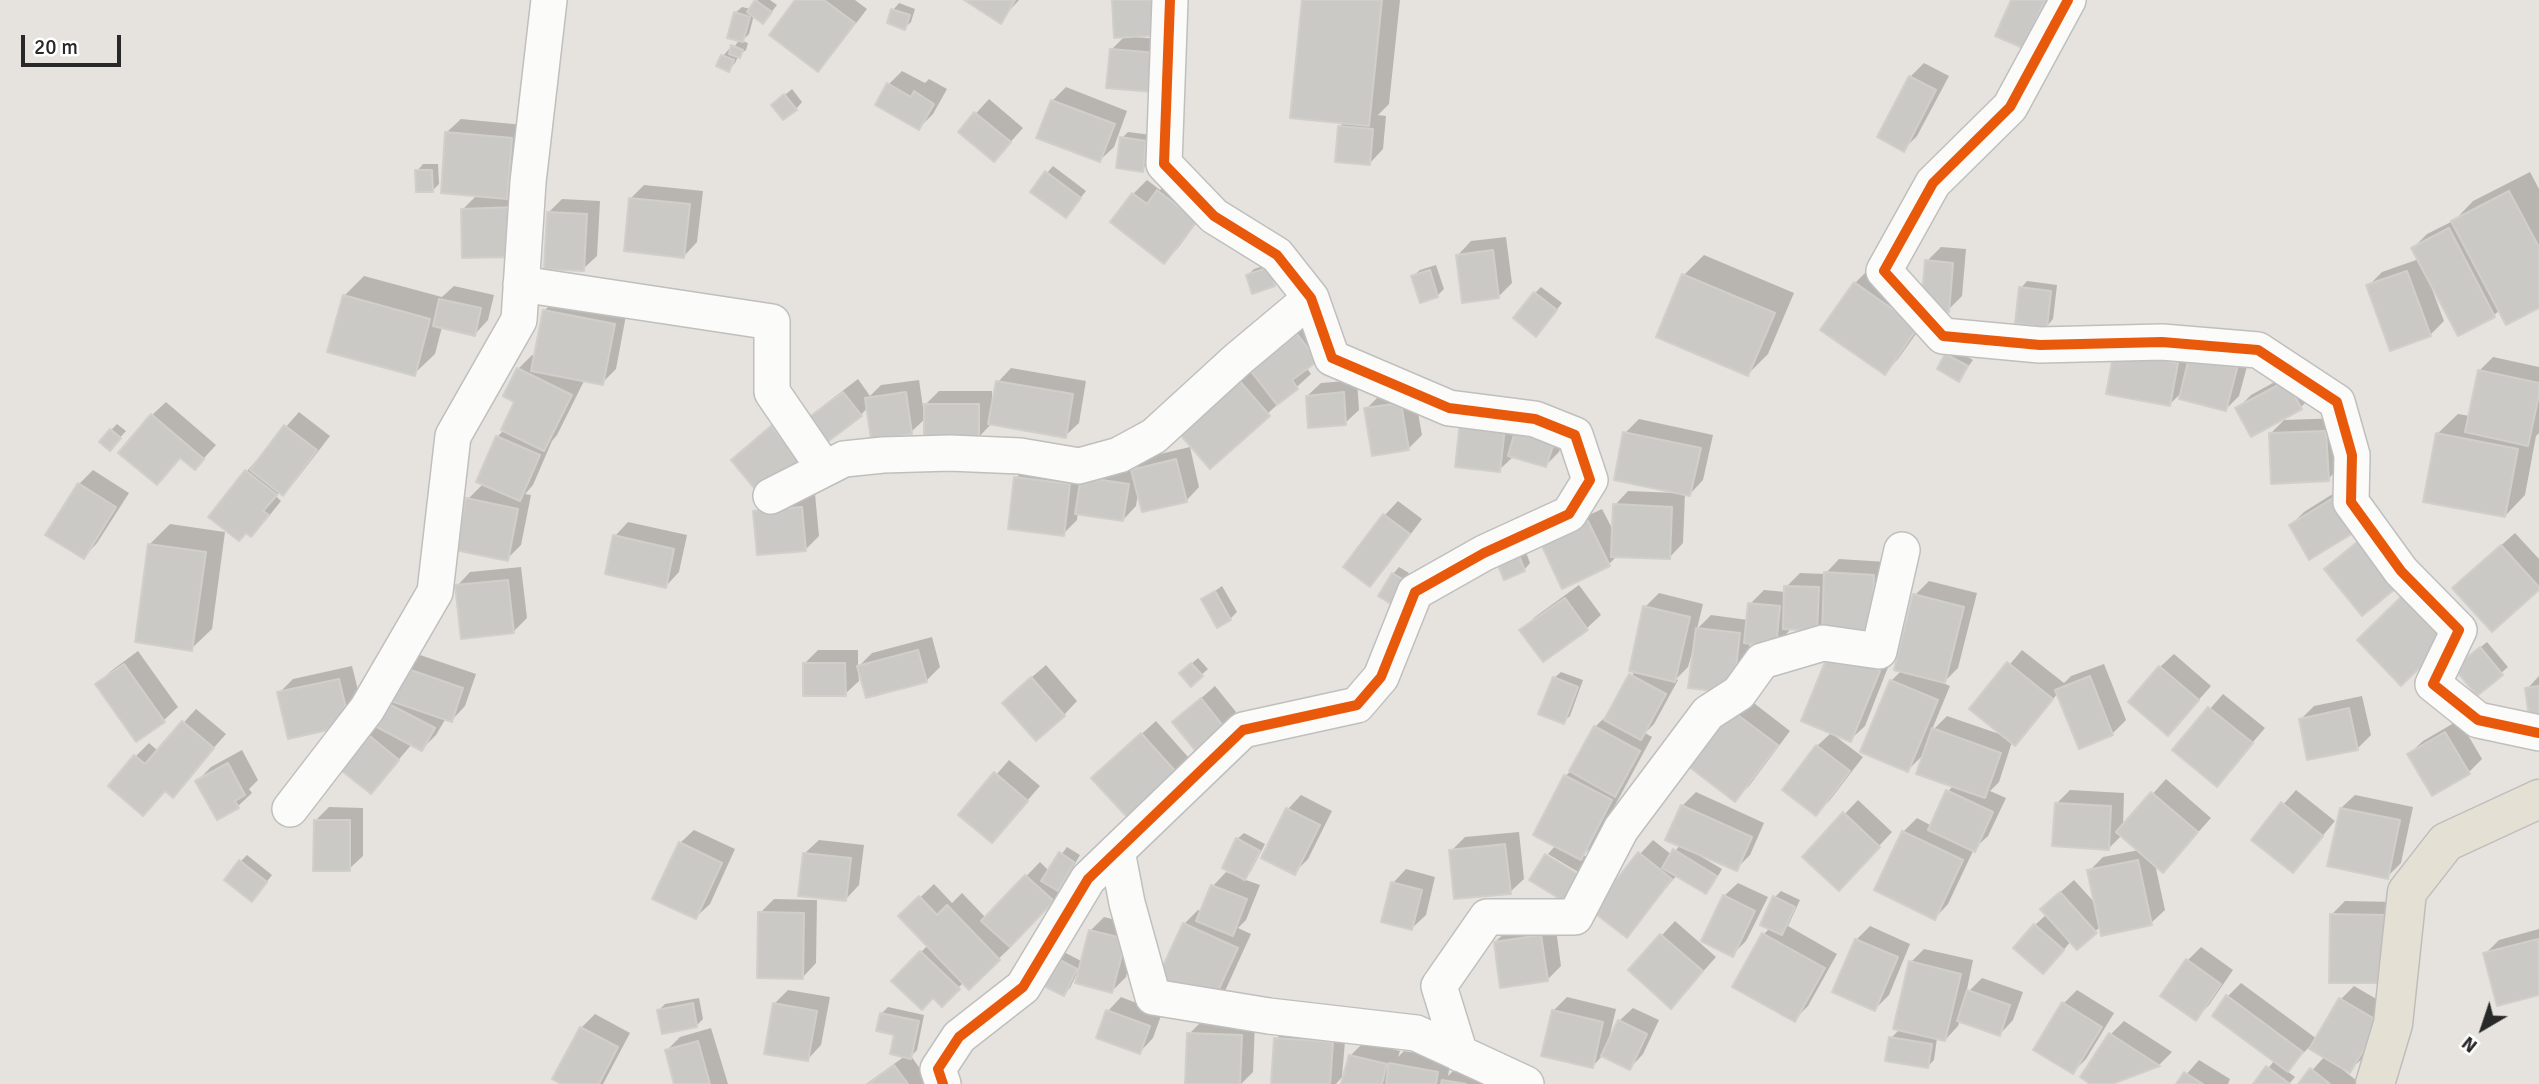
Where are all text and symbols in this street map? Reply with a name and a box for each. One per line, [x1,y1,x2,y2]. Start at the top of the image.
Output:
scale bar [24,21,124,65]
text: 20 m [34,34,78,60]
north arrow [2448,993,2518,1063]
text: N [2457,1031,2482,1058]

